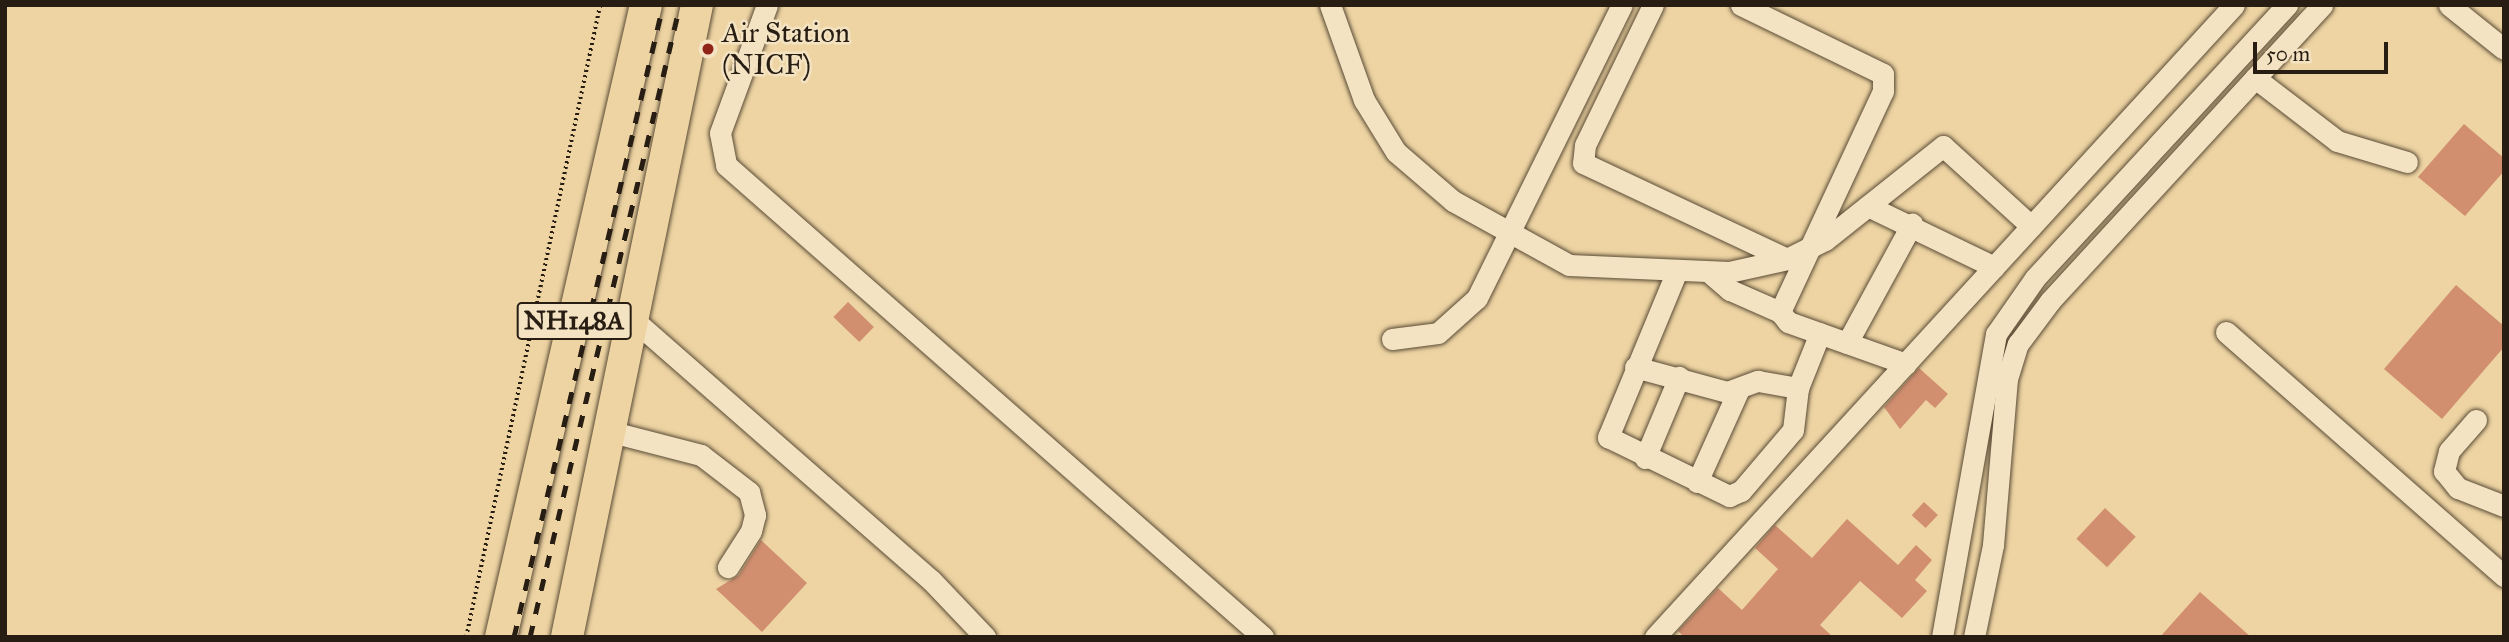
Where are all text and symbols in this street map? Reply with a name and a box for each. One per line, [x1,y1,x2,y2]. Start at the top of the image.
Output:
place label: Air Station (NICF) [722,16,850,82]
scale bar [2257,28,2392,72]
marker: Air Station (NICF) [700,41,716,57]
text: 50 m [2266,41,2310,67]
road number: NH148A [516,298,632,344]

